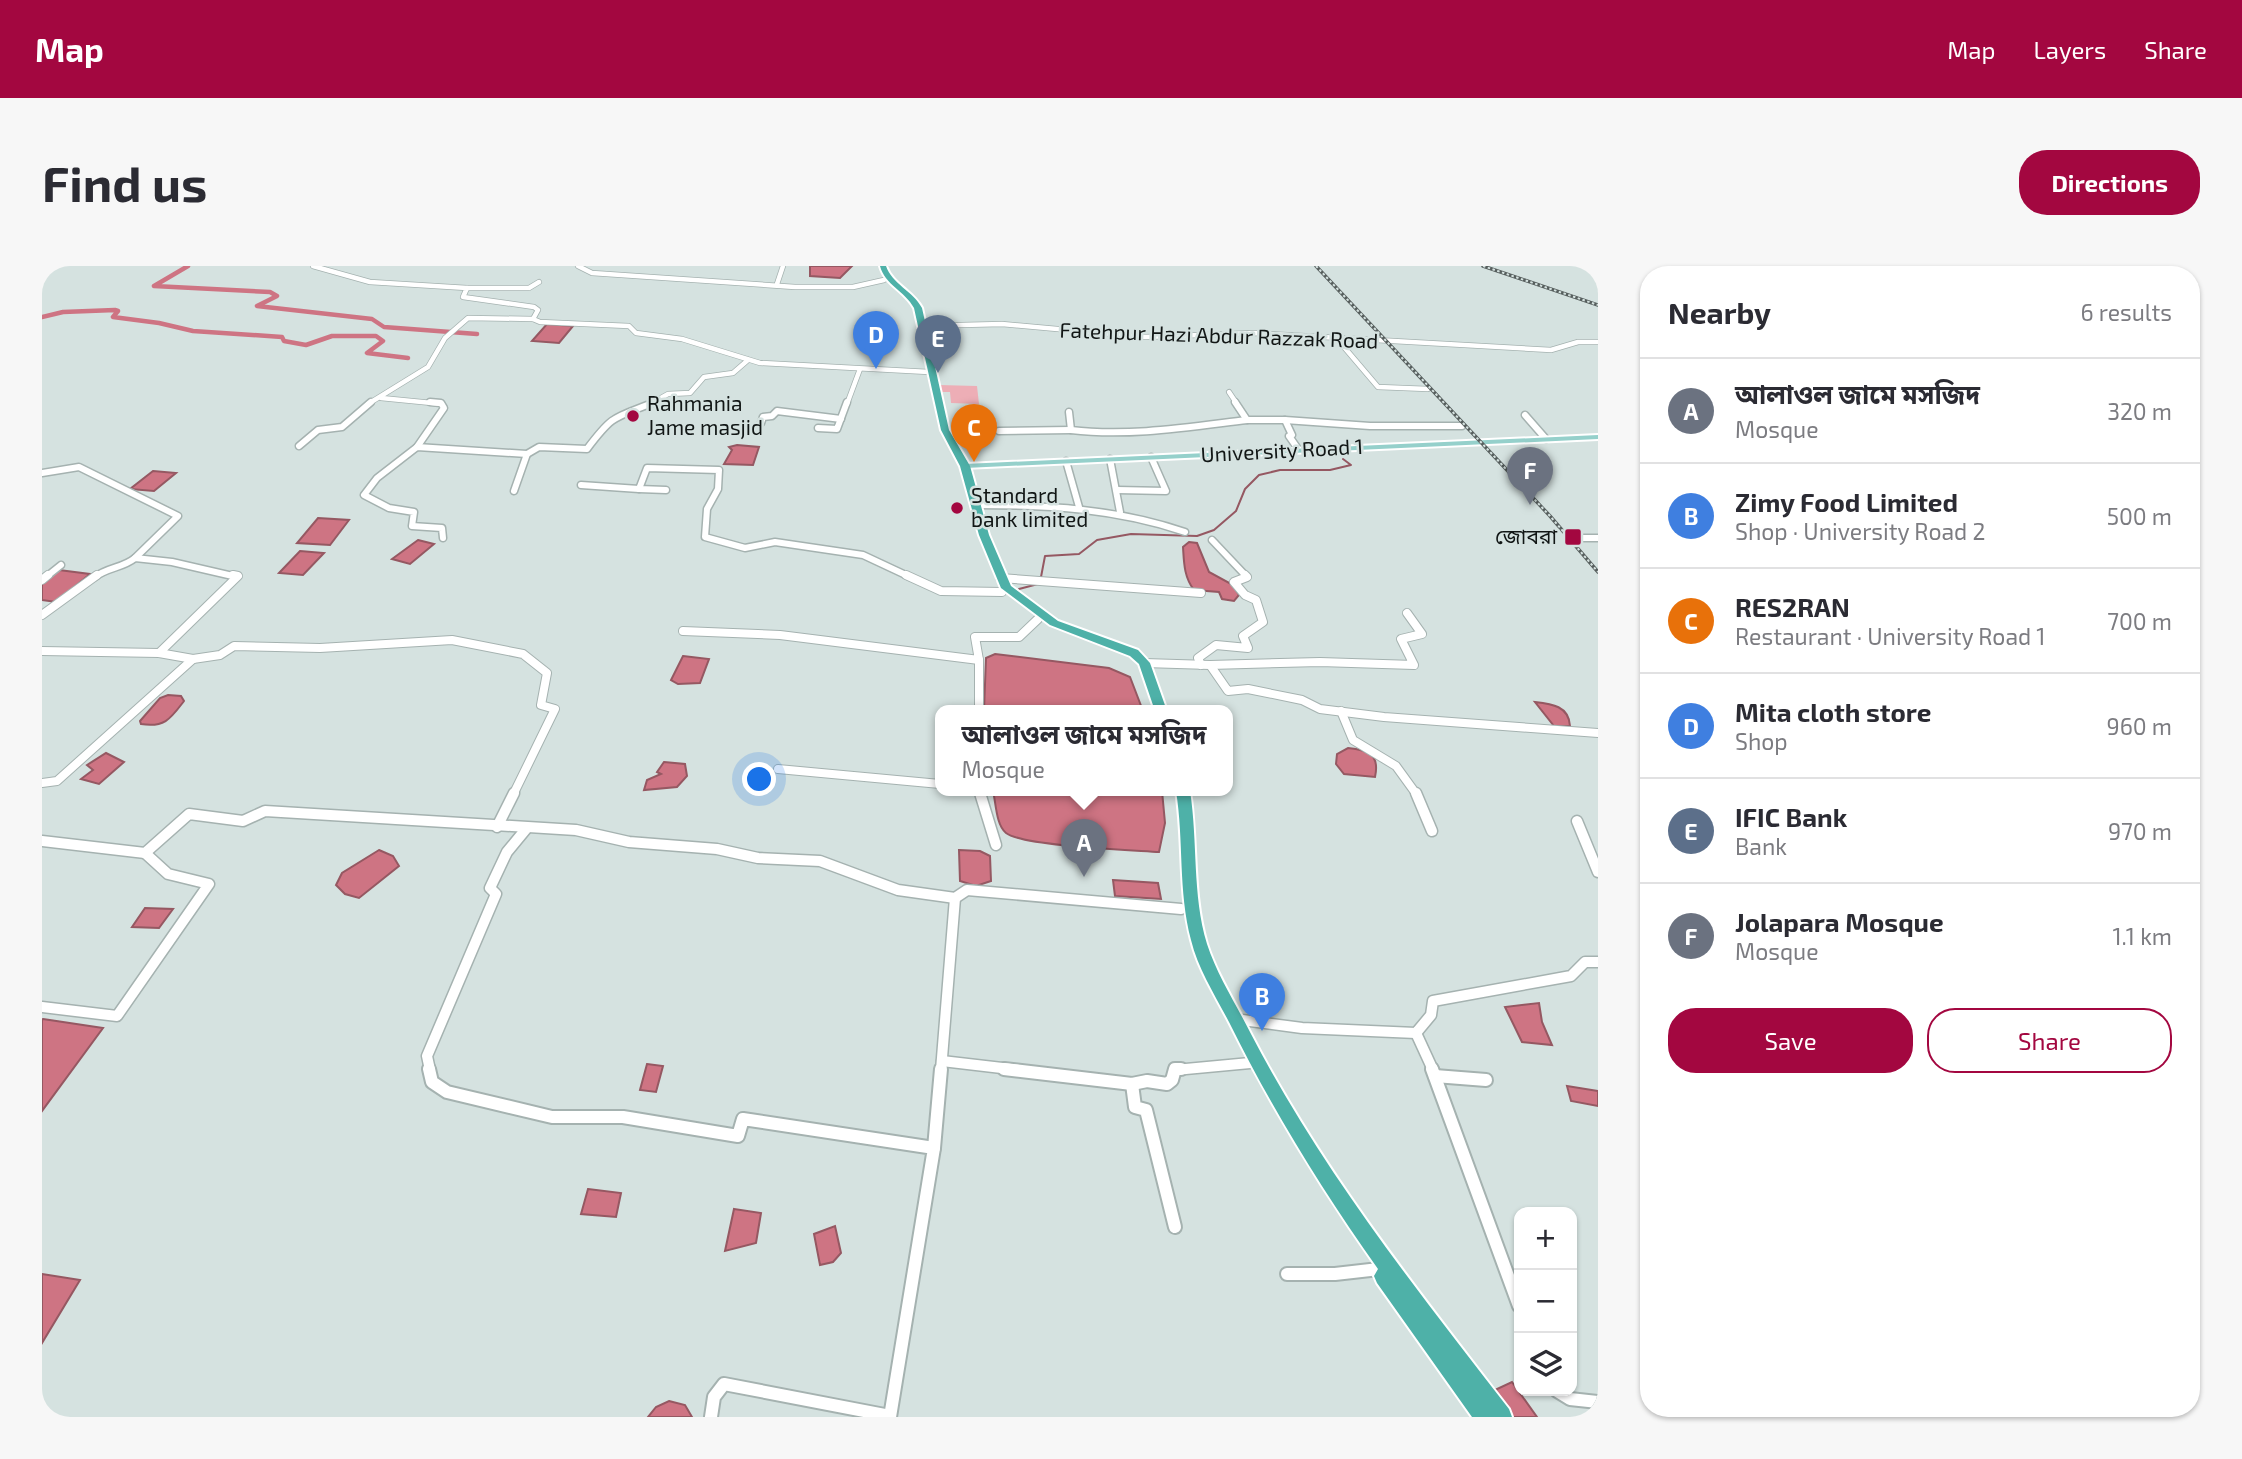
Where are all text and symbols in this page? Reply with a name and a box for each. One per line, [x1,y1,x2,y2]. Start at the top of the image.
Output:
text: Map [35,29,104,69]
text: Map [1947,35,1995,64]
text: Layers [2033,35,2106,64]
text: Share [2144,35,2207,64]
button: Directions [2019,150,2200,215]
text: Find us [42,153,207,212]
text: Nearby [1668,294,1771,330]
text: 6 results [2081,298,2172,326]
pin: D [853,311,899,369]
pin: E [915,315,961,373]
street label: Fatehpur Hazi Abdur Razzak Road [1059,316,1379,353]
text: আলাওল জামে মসজিদ [1735,378,1980,409]
place label: Rahmania Jame masjid [647,390,763,440]
text: A [1683,397,1699,425]
text: 320 m [2107,397,2172,425]
pin: C [951,404,997,462]
marker: Rahmania Jame masjid [625,408,641,424]
text: Mosque [1735,415,1819,443]
street label: University Road 1 [1200,433,1364,466]
pin: F [1507,447,1553,505]
place label: Standard bank limited [971,482,1088,531]
text: Zimy Food Limited [1735,486,1958,517]
marker: Standard bank limited [949,500,965,516]
text: B [1684,502,1698,530]
text: 500 m [2107,502,2172,530]
text: Shop · University Road 2 [1735,517,1985,545]
place label: জোবরা [1495,523,1557,548]
marker: জোবরা [1563,527,1583,547]
text: RES2RAN [1735,591,1850,622]
text: C [1684,607,1698,635]
text: 700 m [2107,607,2172,635]
text: Restaurant · University Road 1 [1735,622,2046,650]
text: Mita cloth store [1735,696,1931,727]
popup [935,705,1233,796]
text: D [1683,712,1699,740]
text: 960 m [2107,712,2172,740]
text: আলাওল জামে মসজিদ [961,718,1207,749]
text: Shop [1735,727,1788,755]
text: Mosque [961,755,1045,783]
your location [742,762,776,796]
text: IFIC Bank [1735,801,1847,832]
text: E [1684,817,1698,845]
text: 970 m [2108,817,2172,845]
pin: A [1061,819,1107,877]
text: Bank [1735,832,1787,860]
text: Jolapara Mosque [1735,906,1944,937]
text: F [1685,922,1697,950]
text: 1.1 km [2112,922,2172,950]
text: Mosque [1735,937,1819,965]
pin: B [1239,973,1285,1031]
button: Save [1668,1008,1913,1073]
button: Share [1927,1008,2172,1073]
map controls [1514,1207,1577,1396]
button: + [1514,1207,1577,1270]
button: − [1514,1270,1577,1333]
button: layers [1514,1333,1577,1396]

